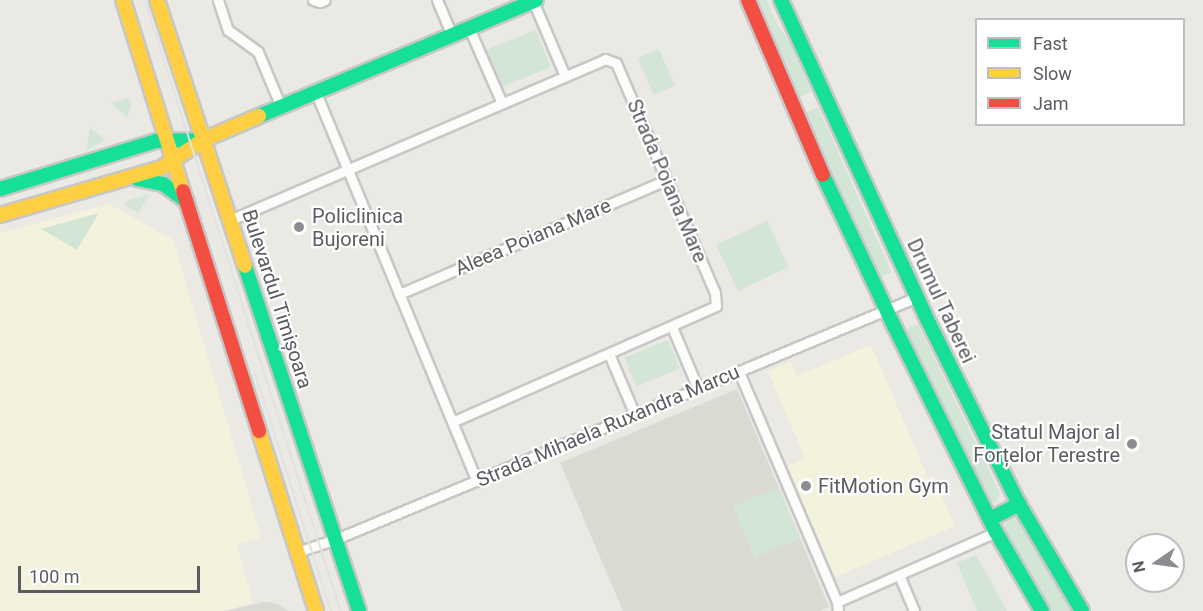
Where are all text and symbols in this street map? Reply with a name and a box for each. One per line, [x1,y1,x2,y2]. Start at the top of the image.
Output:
legend [975,18,1185,126]
text: Fast [1033,33,1068,54]
text: Slow [1033,63,1072,84]
text: Jam [1033,93,1069,114]
street label: Strada Poiana Mare [622,96,712,266]
street label: Aleea Poiana Mare [451,193,615,281]
place label: Policlinica Bujoreni [312,204,403,251]
street label: Bulevardul Timișoara [237,206,317,392]
marker: Policlinica Bujoreni [290,218,308,236]
street label: Drumul Taberei [902,235,980,367]
street label: Strada Mihaela Ruxandra Marcu [473,360,743,492]
place label: Statul Major al Forțelor Terestre [973,420,1120,467]
marker: Statul Major al Forțelor Terestre [1125,437,1139,451]
place label: FitMotion Gym [818,474,949,498]
marker: FitMotion Gym [799,479,813,493]
north arrow [1125,533,1185,593]
scale bar [21,554,202,592]
text: N [1128,559,1149,574]
text: 100 m [29,566,80,587]

